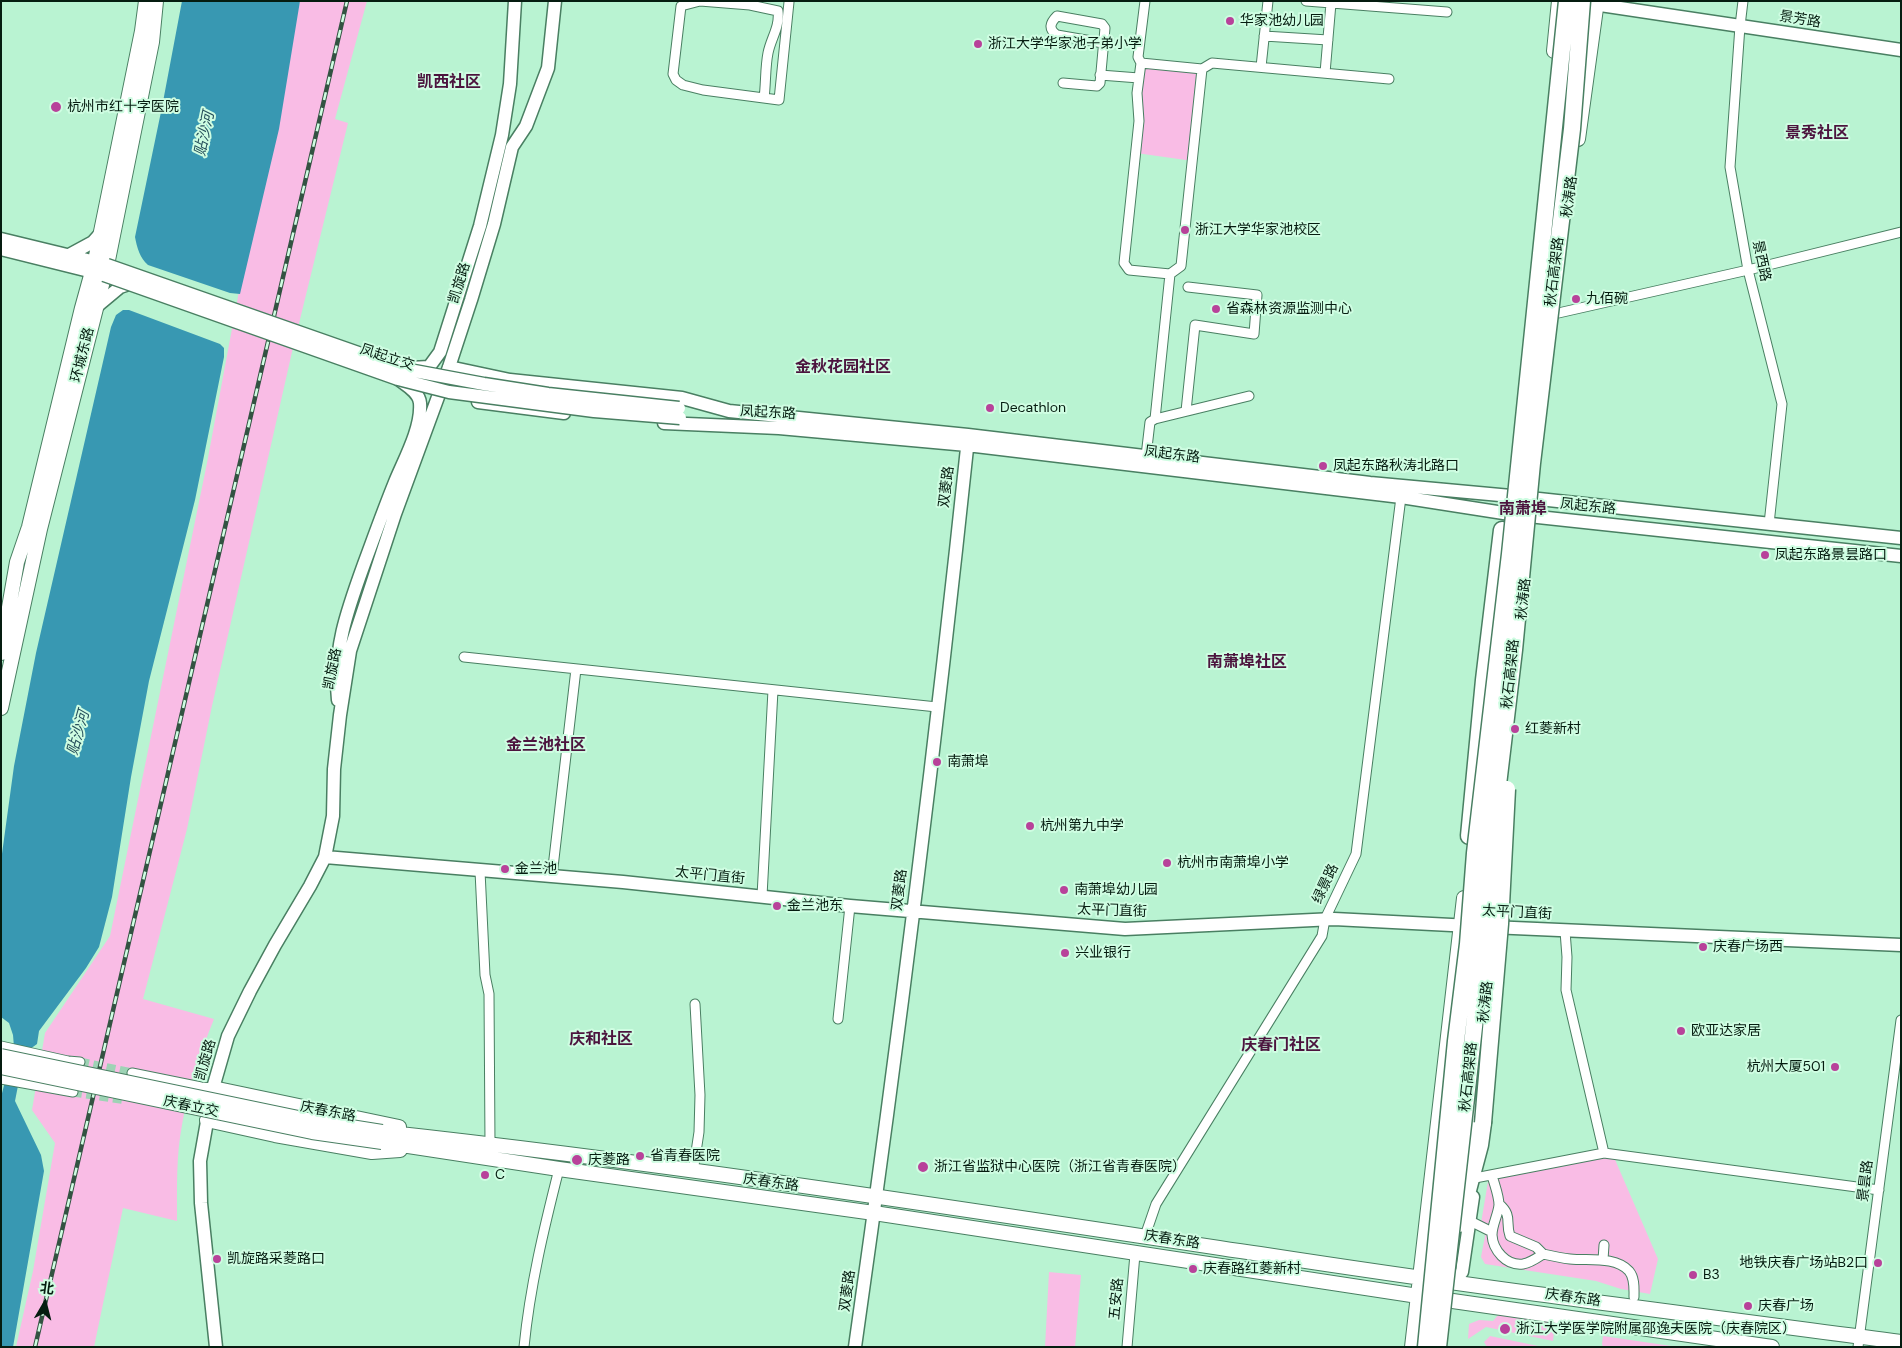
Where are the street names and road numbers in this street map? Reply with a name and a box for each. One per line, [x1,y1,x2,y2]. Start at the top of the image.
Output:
street label: 景芳路 [1778,8,1822,32]
street label: 秋涛路 [1559,175,1581,219]
street label: 秋石高架路 [1542,236,1568,308]
street label: 景西路 [1748,239,1774,283]
street label: 凯旋路 [446,260,474,306]
street label: 环城东路 [68,326,98,384]
street label: 凤起立交 [358,341,416,375]
street label: 凤起东路 [740,403,796,423]
street label: 凤起东路 [1143,443,1201,467]
street label: 双菱路 [936,465,958,509]
street label: 凤起东路 [1559,496,1617,518]
street label: 秋涛路 [1513,577,1535,621]
street label: 秋石高架路 [1499,638,1523,710]
street label: 凯旋路 [321,647,345,691]
street label: 绿景路 [1310,861,1342,907]
street label: 太平门直街 [674,864,746,888]
street label: 双菱路 [889,868,911,912]
street label: 太平门直街 [1077,901,1147,921]
street label: 太平门直街 [1482,903,1552,923]
street label: 秋涛路 [1475,980,1497,1024]
street label: 凯旋路 [192,1037,220,1083]
street label: 秋石高架路 [1457,1041,1481,1113]
street label: 庆春立交 [162,1093,220,1121]
street label: 庆春东路 [299,1098,357,1126]
street label: 景昙路 [1855,1159,1877,1203]
street label: 庆春东路 [742,1171,800,1195]
street label: 庆春东路 [1143,1227,1201,1253]
street label: 双菱路 [837,1269,859,1313]
street label: 五安路 [1107,1277,1127,1321]
street label: 庆春东路 [1544,1286,1602,1310]

